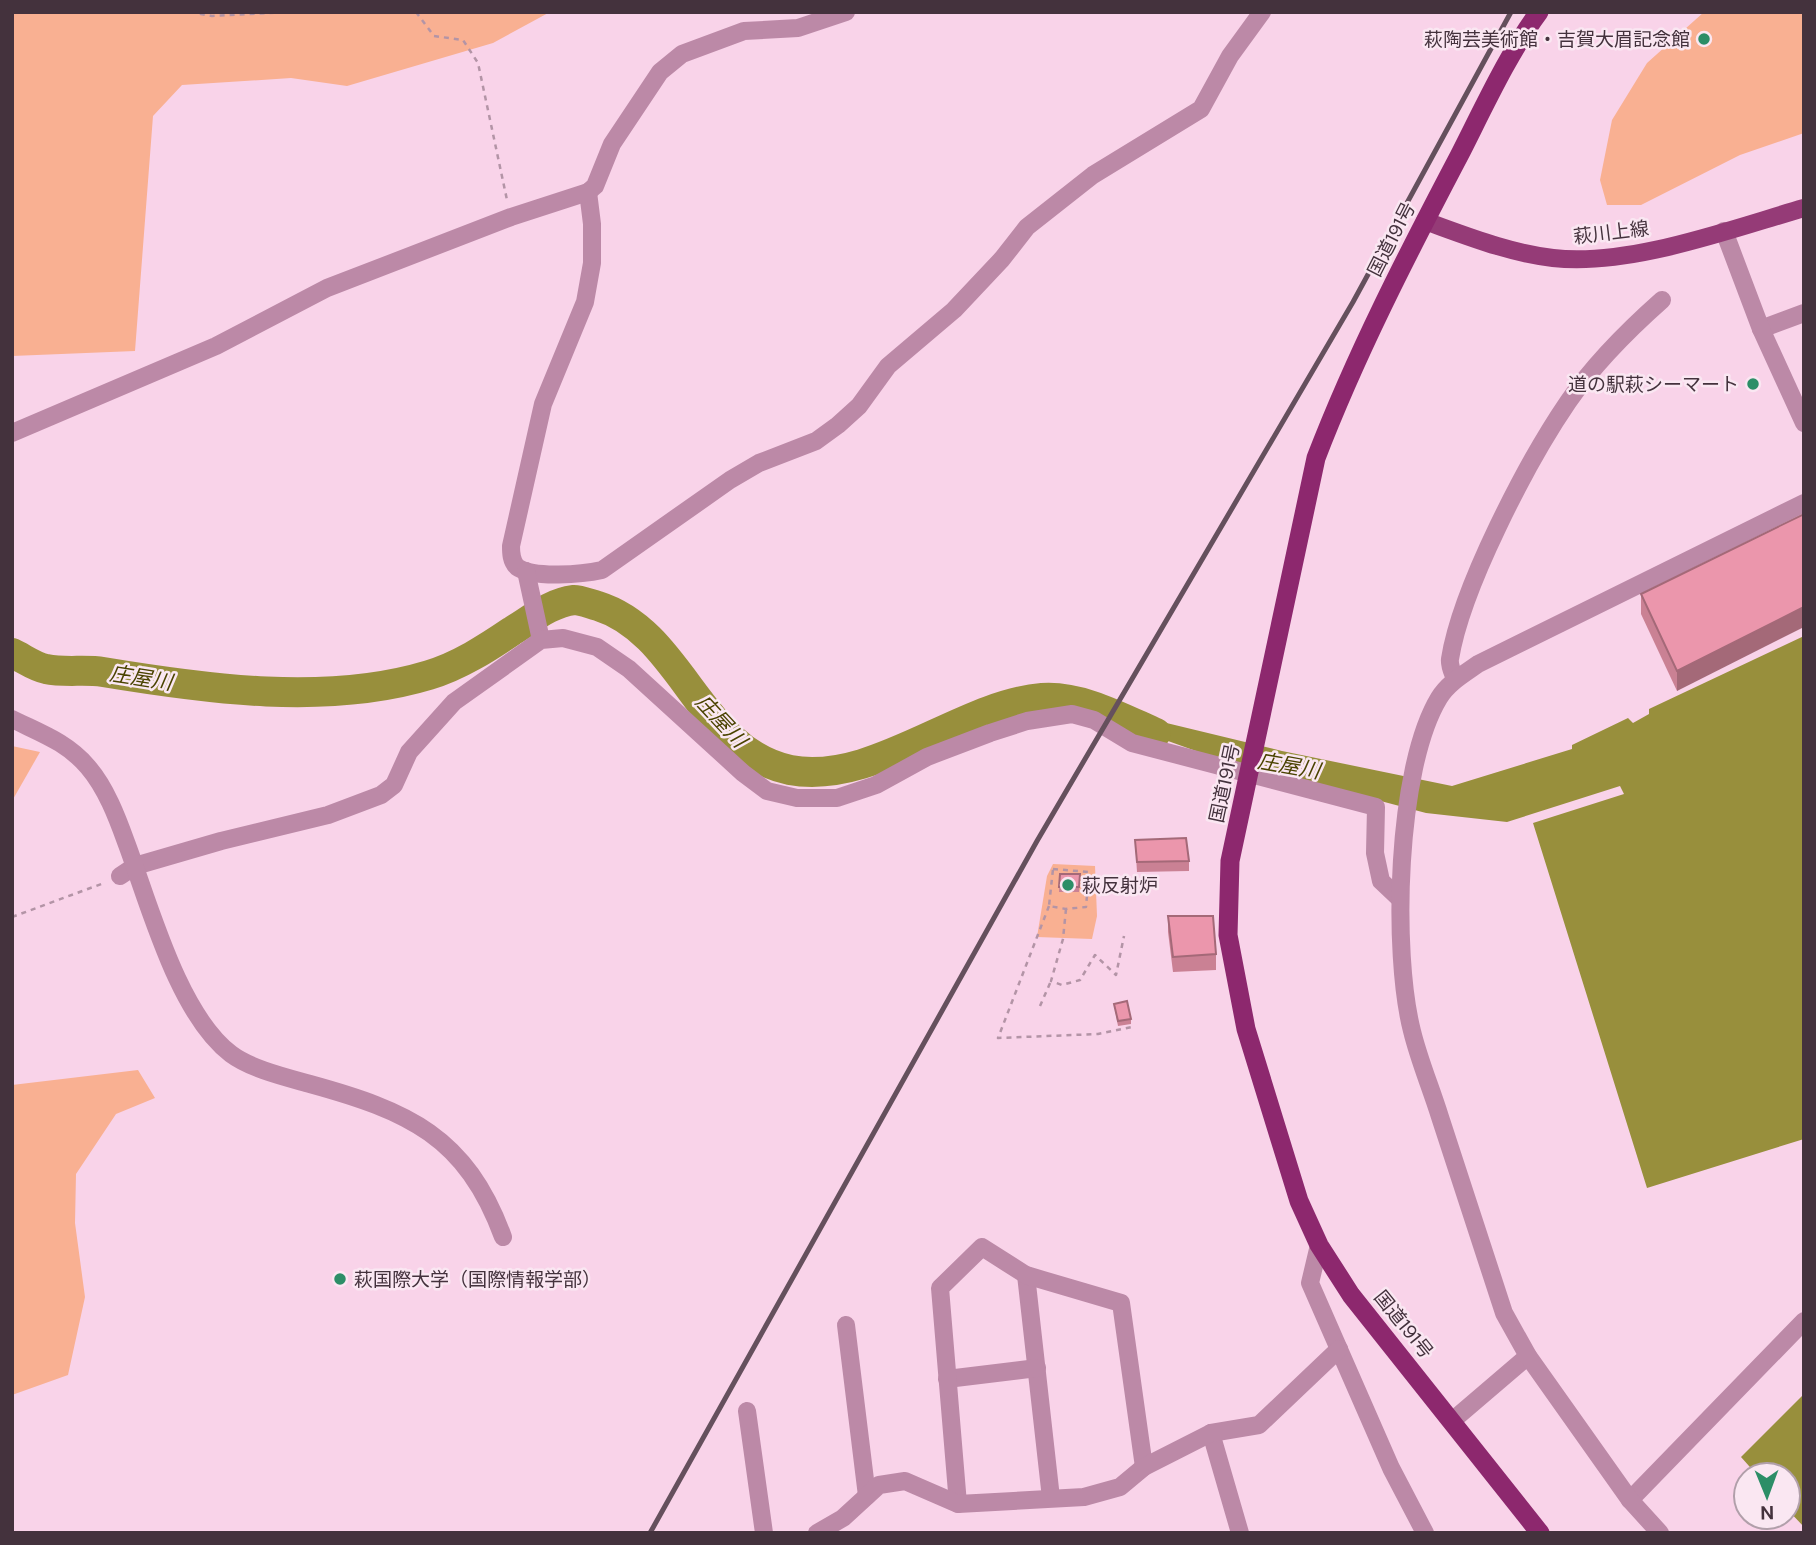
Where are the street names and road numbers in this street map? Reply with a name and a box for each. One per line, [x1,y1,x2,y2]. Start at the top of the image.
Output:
street label: 国道191号 [1362,198,1421,281]
street label: 萩川上線 [1572,215,1650,250]
street label: 国道191号 [1204,741,1245,825]
street label: 国道191号 [1369,1285,1439,1363]

